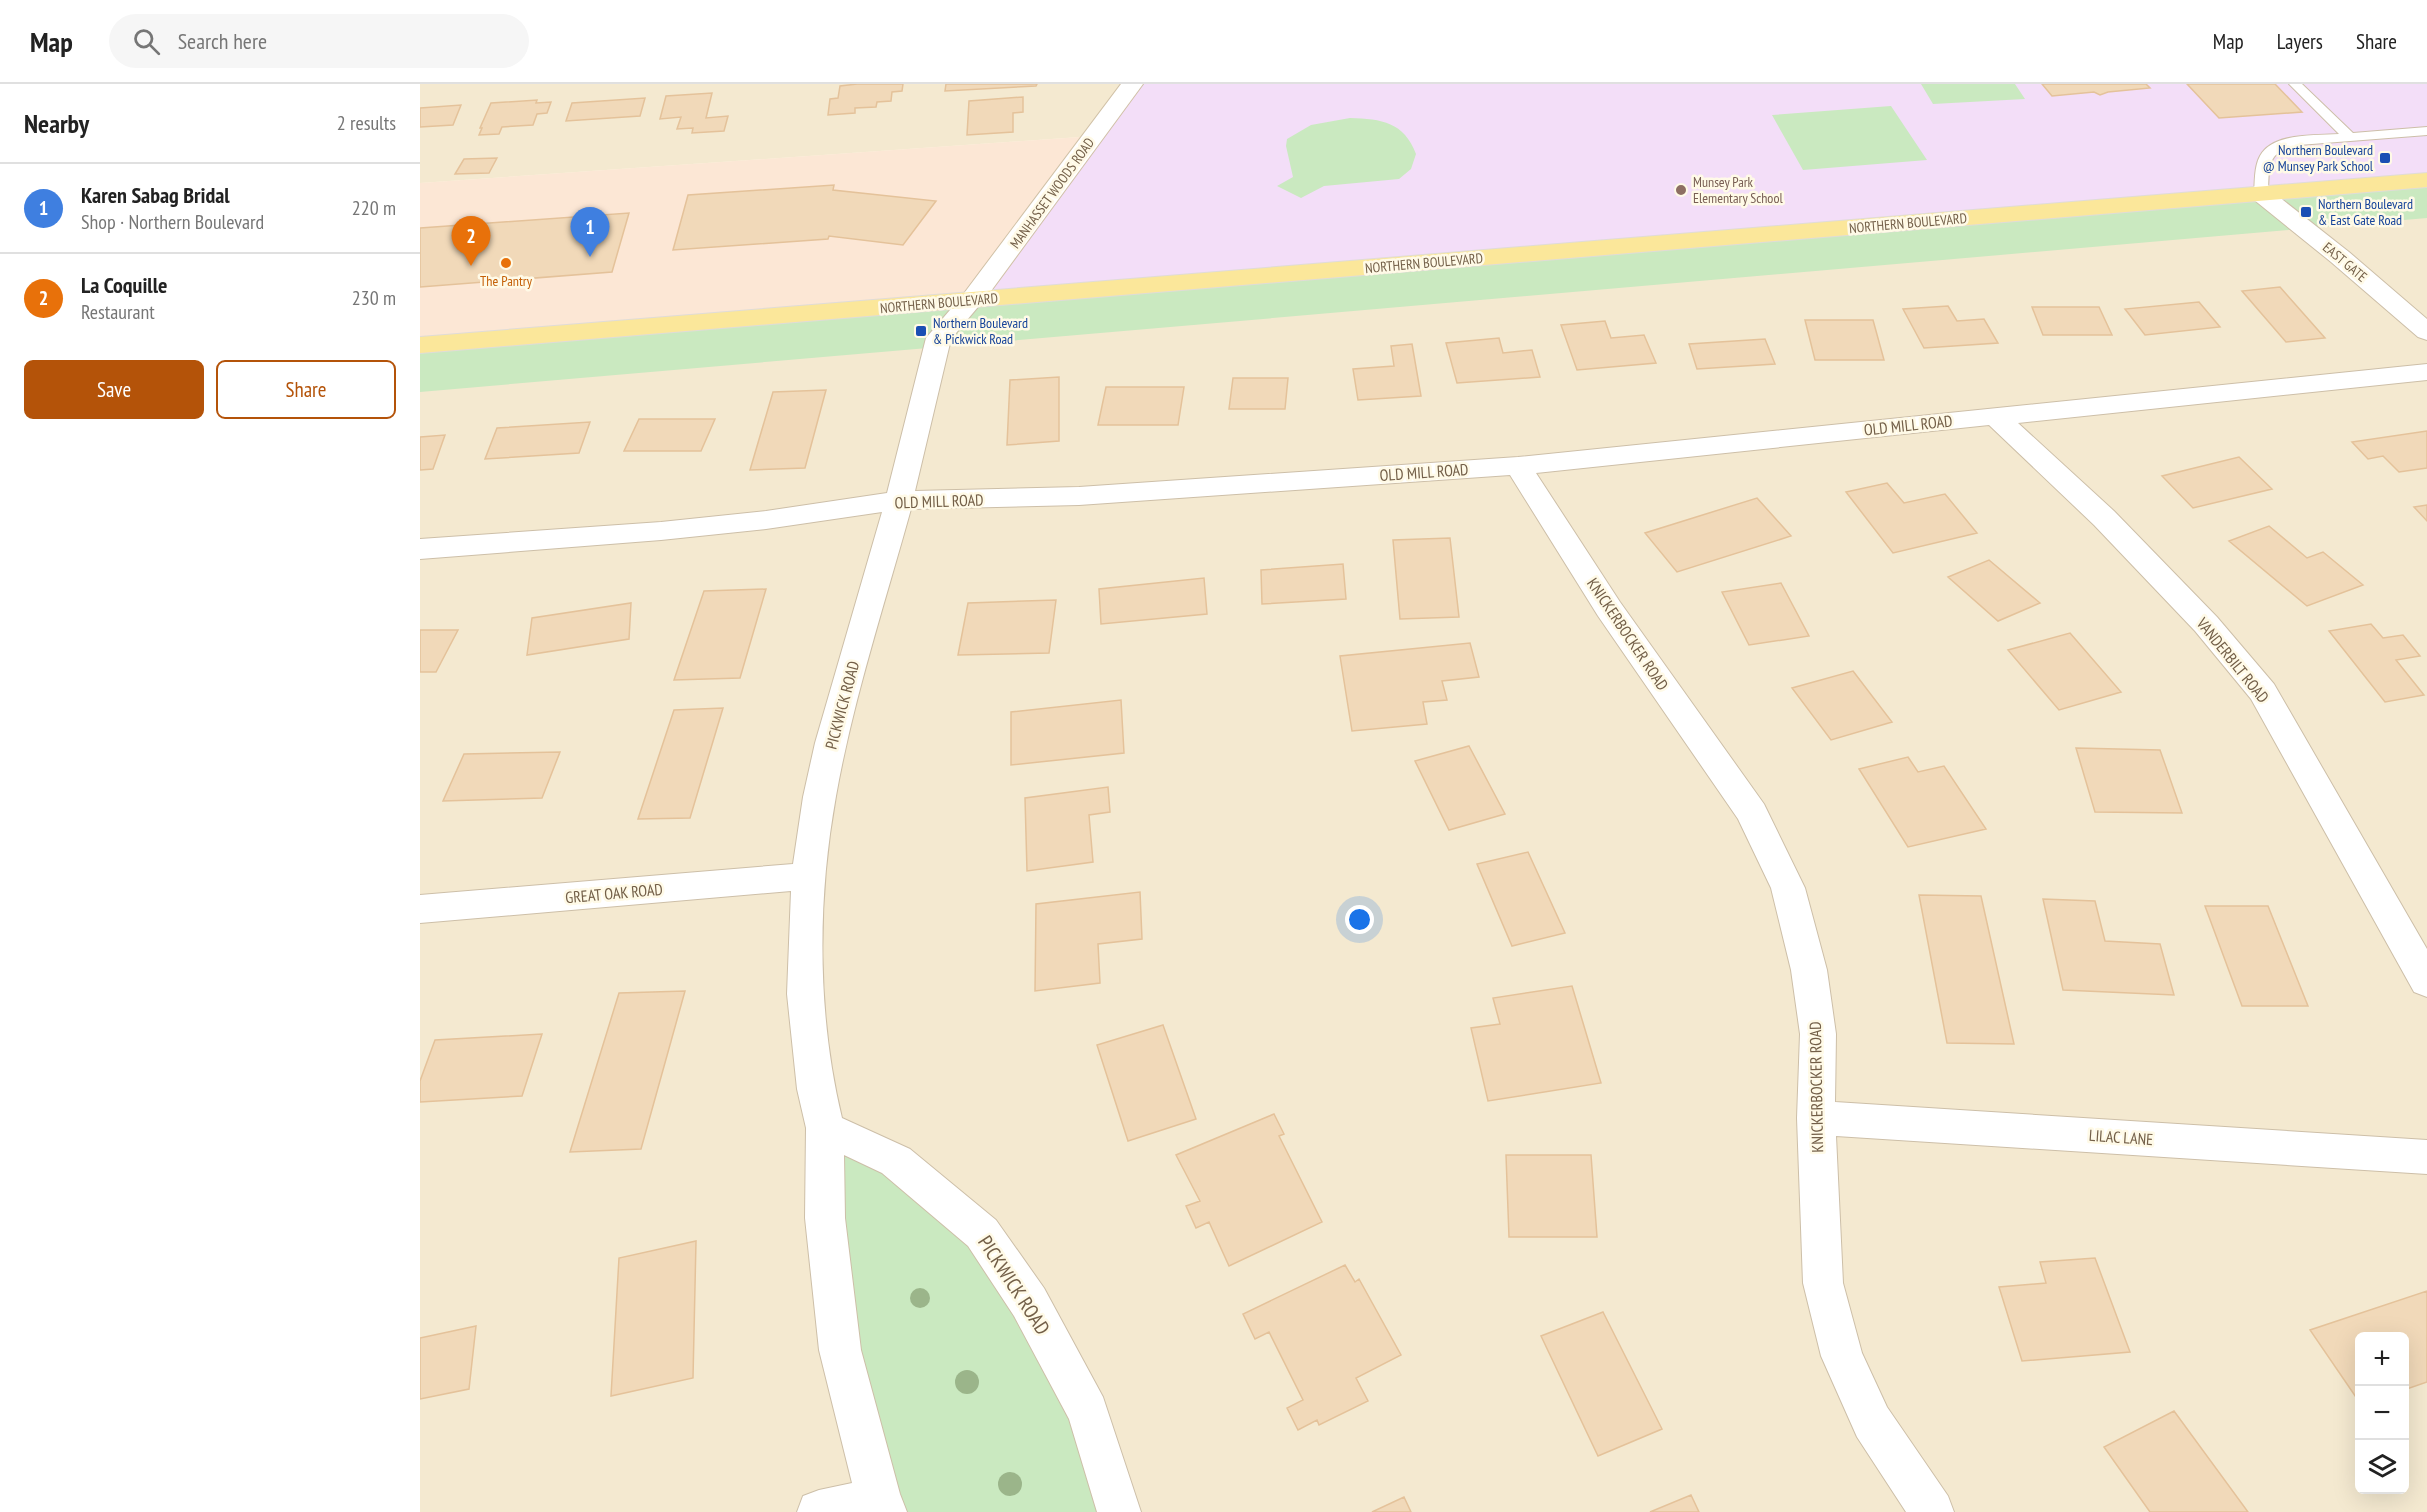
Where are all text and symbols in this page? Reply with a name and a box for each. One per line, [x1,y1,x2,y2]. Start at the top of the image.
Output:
search box [109,14,529,68]
text: Map [30,23,73,60]
icon: search [130,25,163,58]
text: Search here [178,27,267,55]
text: Map [2213,28,2244,55]
text: Layers [2277,28,2323,55]
text: Share [2356,28,2397,55]
text: Nearby [24,107,89,140]
text: 2 results [337,110,396,136]
street label: MANHASSET WOODS ROAD [1006,134,1098,252]
place label: Northern Boulevard @ Munsey Park School [2263,141,2374,175]
marker: Northern Boulevard @ Munsey Park School [2378,151,2392,165]
place label: Munsey Park Elementary School [1693,173,1783,207]
text: Karen Sabag Bridal [81,181,230,209]
marker: Munsey Park Elementary School [1674,183,1688,197]
text: 1 [39,195,48,221]
text: 220 m [352,195,396,221]
place label: Northern Boulevard & East Gate Road [2318,195,2413,229]
marker: Northern Boulevard & East Gate Road [2299,205,2313,219]
pin: 1 [570,208,610,257]
text: Shop · Northern Boulevard [81,209,264,235]
street label: NORTHERN BOULEVARD [1848,209,1968,237]
pin: 2 [452,216,490,266]
street label: EAST GATE [2319,238,2371,286]
street label: NORTHERN BOULEVARD [1364,249,1484,277]
marker: The Pantry [499,256,513,270]
text: La Coquille [81,271,167,299]
place label: The Pantry [480,272,533,290]
text: 2 [39,285,48,311]
text: 230 m [352,285,396,311]
street label: NORTHERN BOULEVARD [879,289,999,317]
text: Restaurant [81,299,155,325]
place label: Northern Boulevard & Pickwick Road [933,314,1028,348]
marker: Northern Boulevard & Pickwick Road [914,324,928,338]
button: Save [24,360,204,419]
button: Share [216,360,396,419]
street label: OLD MILL ROAD [1863,410,1953,440]
street label: OLD MILL ROAD [1379,459,1469,485]
street label: OLD MILL ROAD [894,489,984,513]
street label: KNICKERBOCKER ROAD [1583,574,1673,694]
street label: VANDERBILT ROAD [2192,613,2273,707]
street label: PICKWICK ROAD [821,659,863,751]
street label: GREAT OAK ROAD [564,879,664,907]
your location [1345,905,1374,934]
street label: KNICKERBOCKER ROAD [1805,1021,1827,1153]
street label: LILAC LANE [2088,1125,2154,1149]
street label: PICKWICK ROAD [972,1231,1056,1339]
map controls [2355,1332,2409,1494]
button: + [2355,1332,2409,1386]
button: − [2355,1386,2409,1440]
button: layers [2355,1440,2409,1494]

